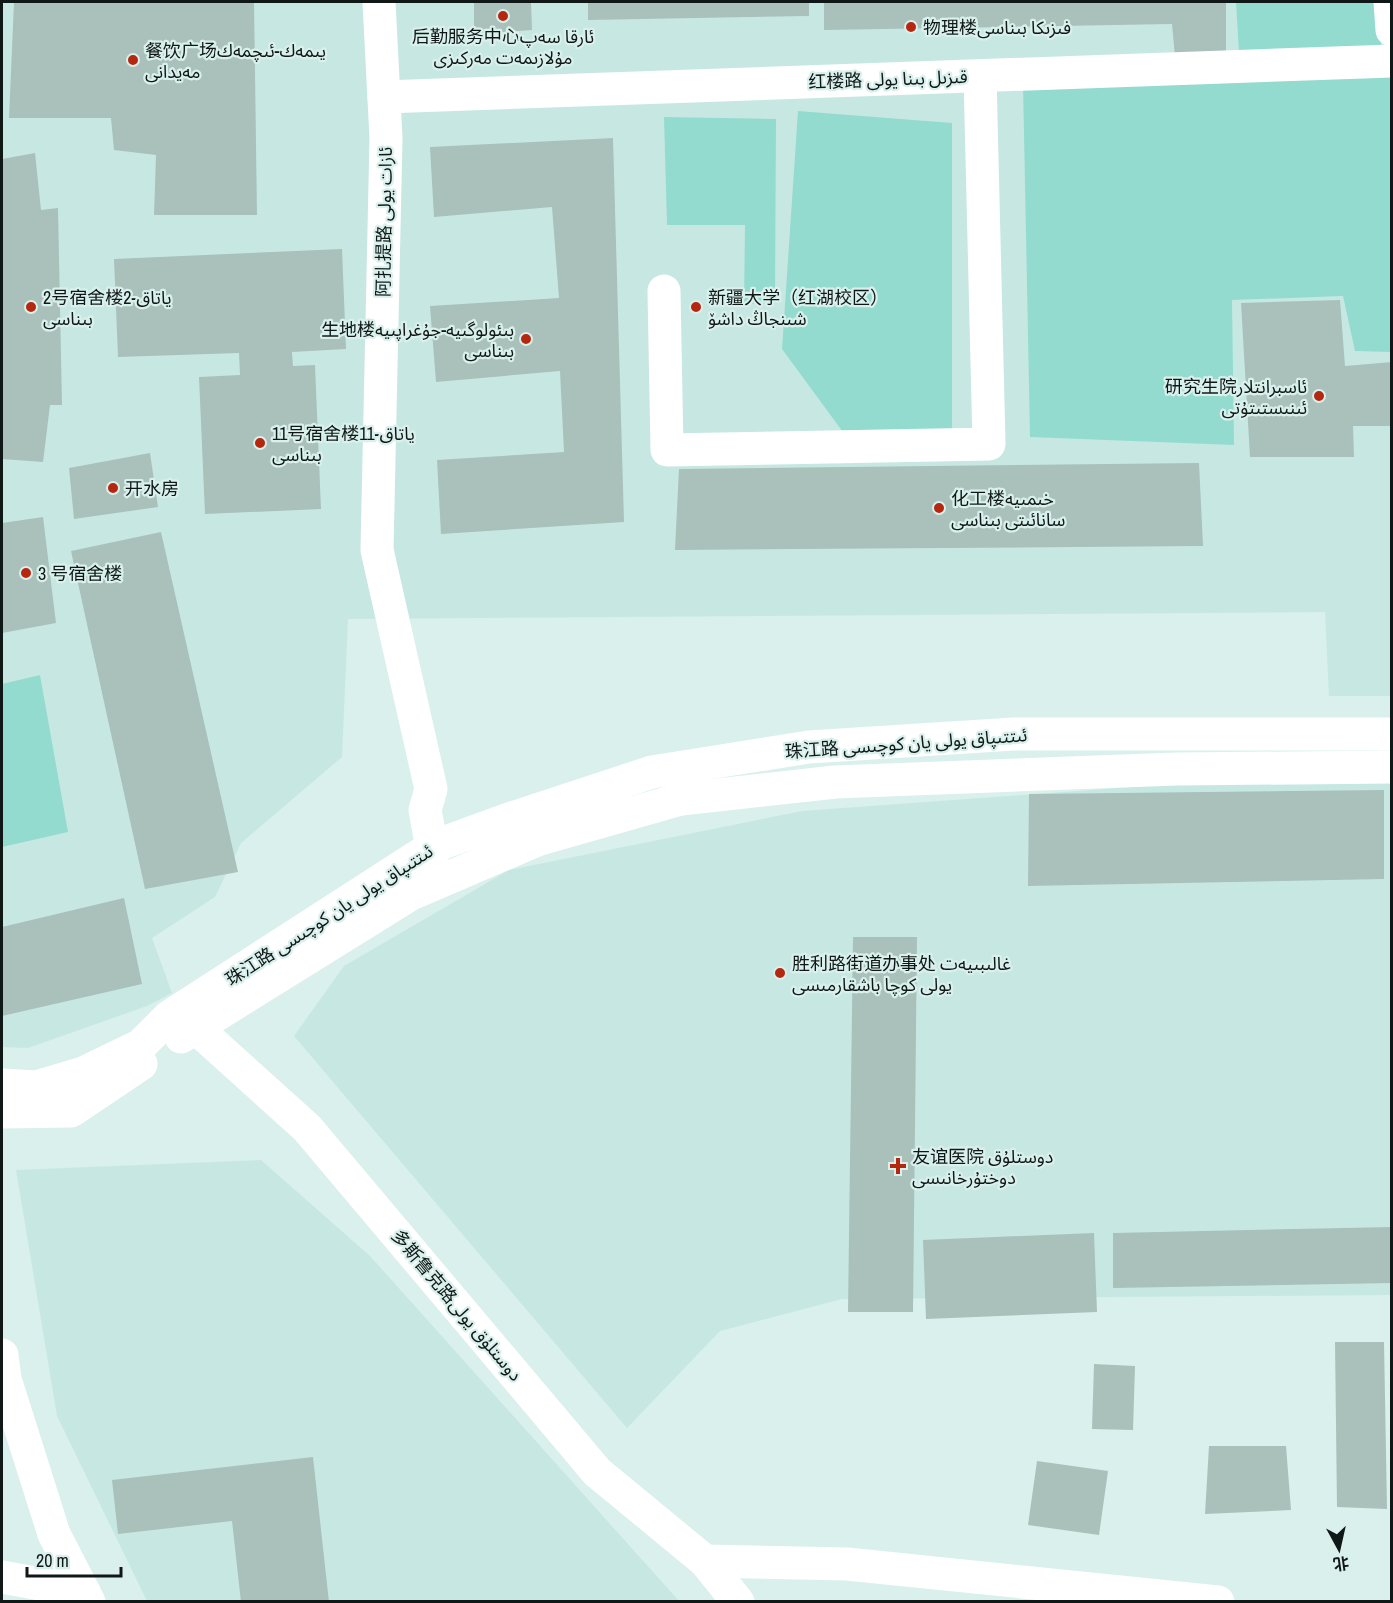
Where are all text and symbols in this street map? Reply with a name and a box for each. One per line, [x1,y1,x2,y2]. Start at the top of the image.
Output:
marker: 后勤服务中心ئارقا سەپ مۇلازىمەت مەركىزى [496,9,510,23]
place label: 物理楼فىزىكا بىناسى [923,15,1071,40]
marker: 物理楼فىزىكا بىناسى [904,20,918,34]
place label: 后勤服务中心ئارقا سەپ مۇلازىمەت مەركىزى [412,24,594,70]
place label: 餐饮广场يىمەك-ئىچمەك مەيدانى [145,38,326,84]
marker: 餐饮广场يىمەك-ئىچمەك مەيدانى [126,53,140,67]
street label: 红楼路 قىزىل بىنا يولى [808,64,968,94]
street label: 阿扎提路 ئازات يولى [370,147,398,297]
place label: 2号宿舍楼2-ياتاق بىناسى [43,285,172,331]
place label: 新疆大学（红湖校区） شىنجاڭ داشۆ [708,285,888,331]
marker: 2号宿舍楼2-ياتاق بىناسى [24,300,38,314]
marker: 新疆大学（红湖校区） شىنجاڭ داشۆ [689,300,703,314]
place label: 生地楼بىئولوگىيە-جۇغراپىيە بىناسى [321,317,514,363]
marker: 生地楼بىئولوگىيە-جۇغراپىيە بىناسى [519,332,533,346]
place label: 研究生院ئاسبرانتلار ئىنىستىتۇتى [1165,374,1307,420]
marker: 研究生院ئاسبرانتلار ئىنىستىتۇتى [1312,389,1326,403]
place label: 11号宿舍楼11-ياتاق بىناسى [272,421,415,467]
marker: 11号宿舍楼11-ياتاق بىناسى [253,436,267,450]
place label: 开水房 [125,476,179,501]
marker: 开水房 [106,481,120,495]
place label: 化工楼خىمىيە سانائىتى بىناسى [951,486,1065,532]
marker: 化工楼خىمىيە سانائىتى بىناسى [932,501,946,515]
place label: 3 号宿舍楼 [38,561,122,586]
marker: 3 号宿舍楼 [19,566,33,580]
street label: 珠江路 ئىتتىپاق يولى يان كوچىسى [784,722,1028,764]
street label: 珠江路 ئىتتىپاق يولى يان كوچىسى [220,838,438,992]
place label: 胜利路街道办事处 غالىبىيەت يولى كوچا باشقارمىسى [792,951,1011,997]
marker: 胜利路街道办事处 غالىبىيەت يولى كوچا باشقارمىسى [773,966,787,980]
place label: 友谊医院 دوستلۇق دوختۇرخانىسى [912,1144,1053,1190]
marker: 友谊医院 دوستلۇق دوختۇرخانىسى [889,1157,907,1175]
street label: 多斯鲁克路دوستلۇق يولى [386,1224,528,1386]
north arrow [1309,1519,1369,1579]
scale bar [27,1540,122,1578]
text: 20 m [36,1548,69,1573]
text: 北 [1332,1552,1351,1576]

